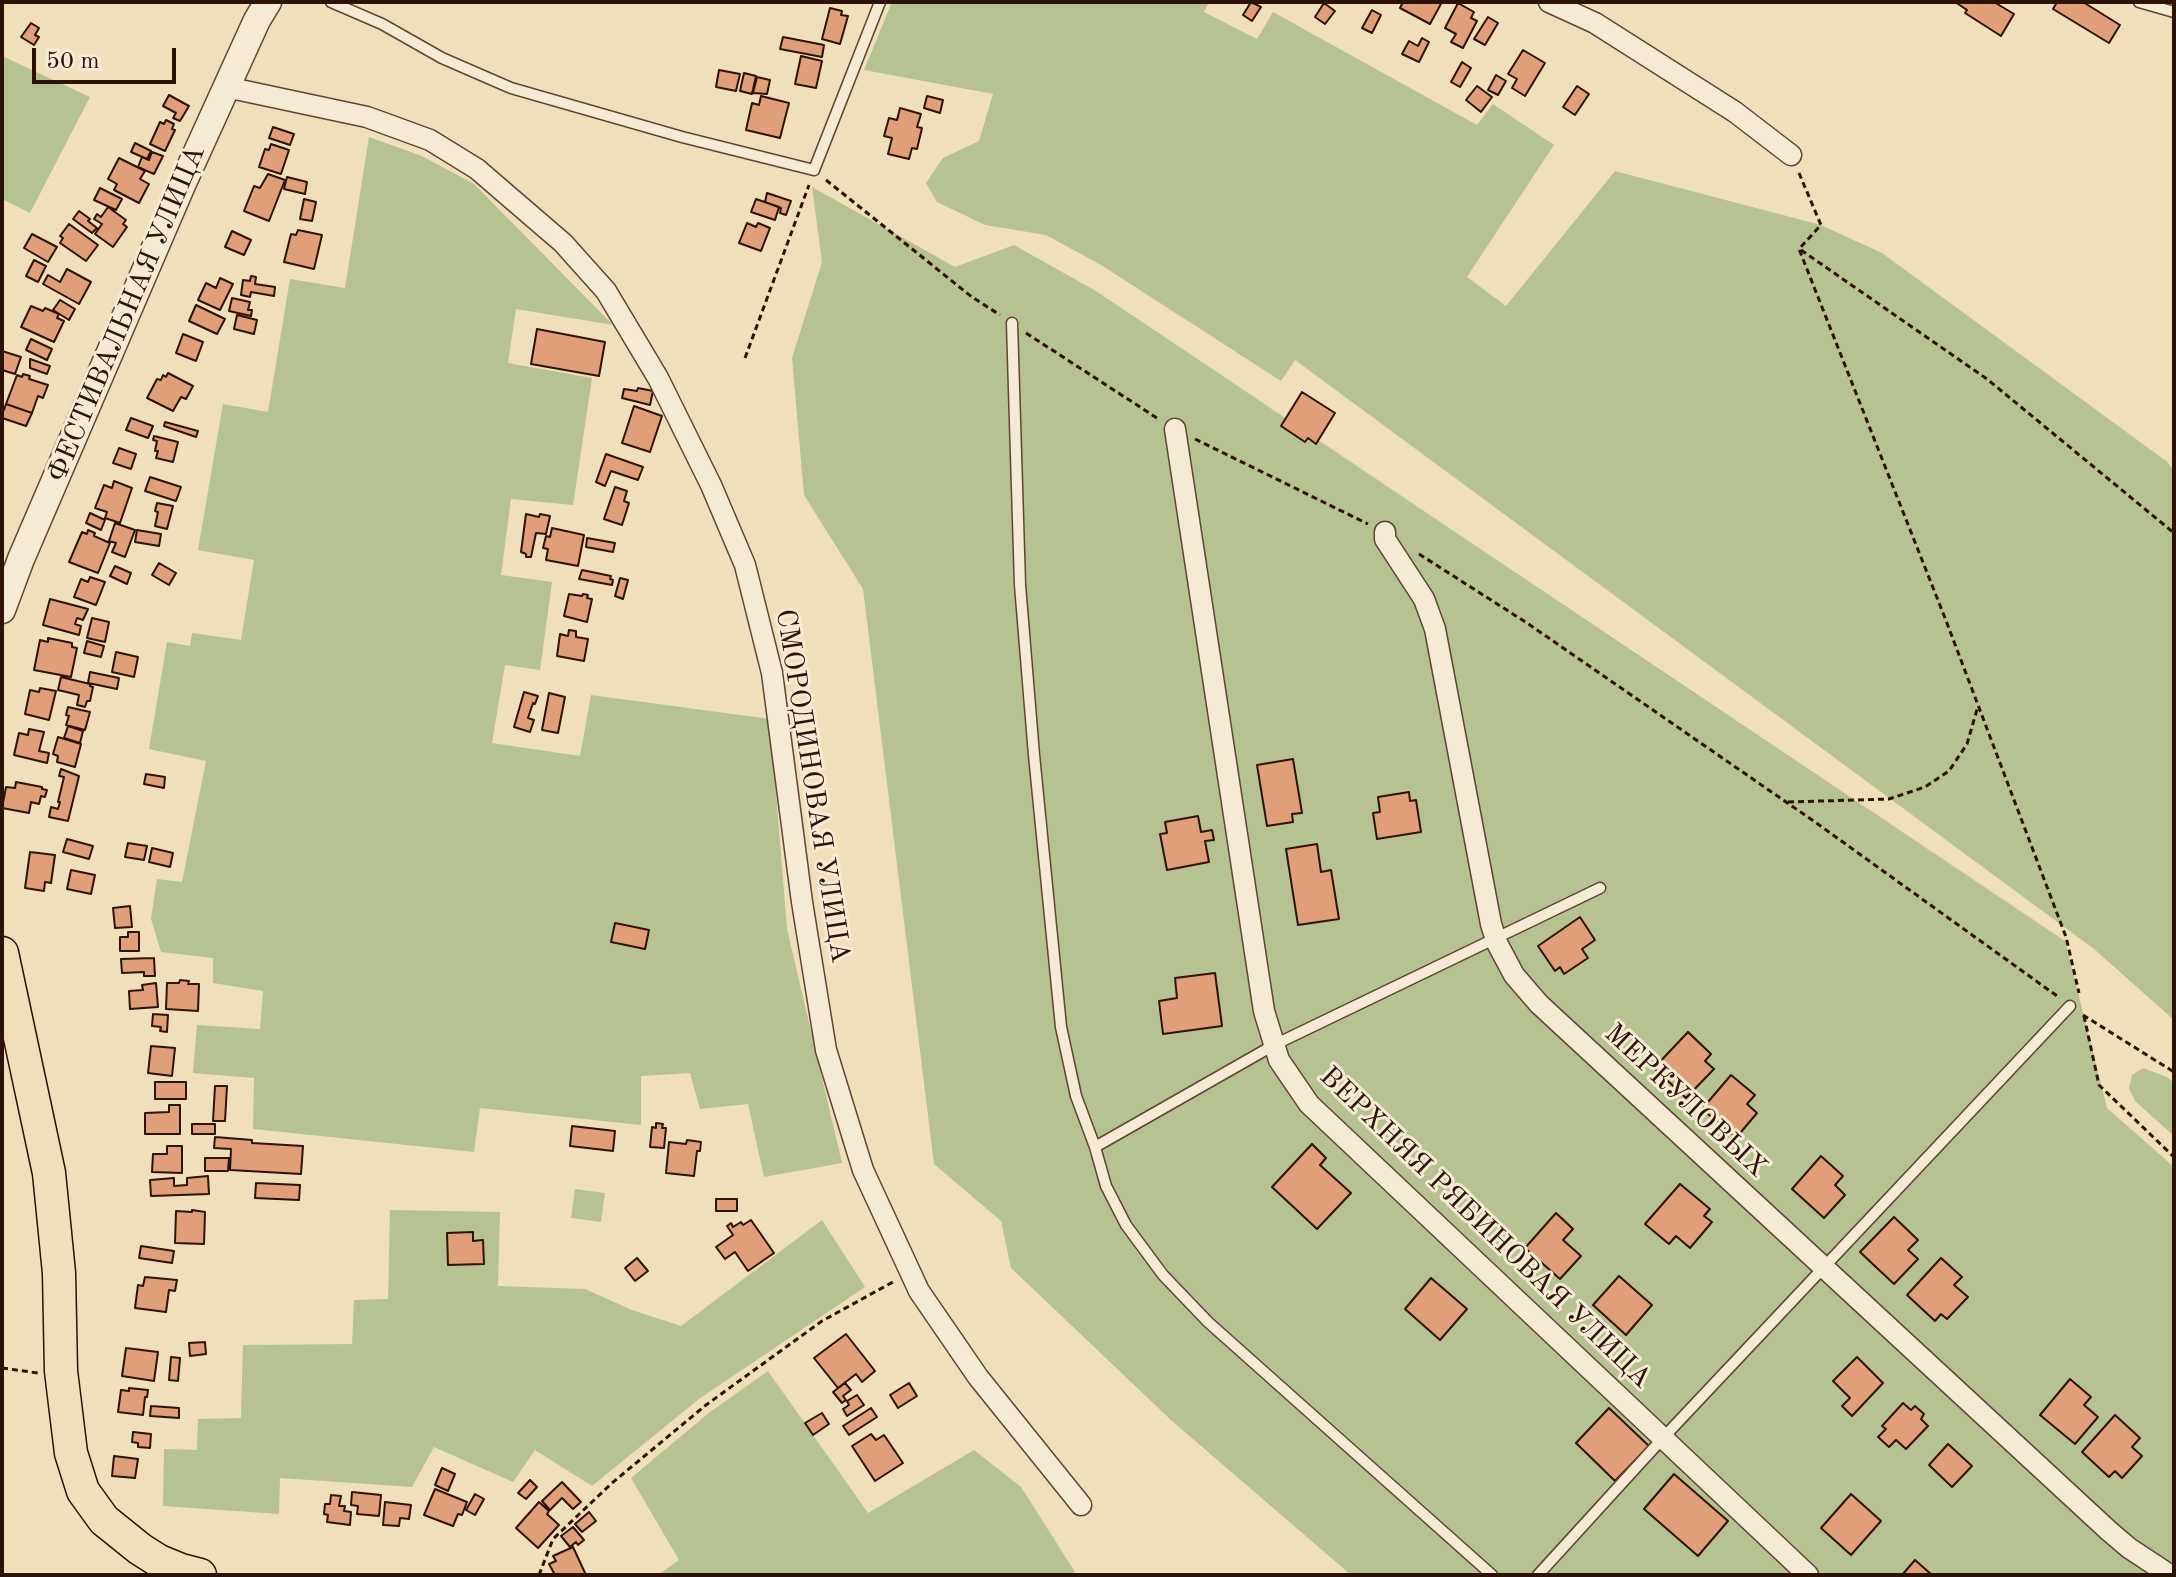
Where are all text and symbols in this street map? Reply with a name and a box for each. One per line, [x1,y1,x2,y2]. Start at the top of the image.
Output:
scale bar [36,32,180,82]
text: 50 m [46,50,100,74]
street label: ФЕСТИВАЛЬНАЯ УЛИЦА [41,141,213,487]
street label: СМОРОДИНОВАЯ УЛИЦА [767,607,857,965]
street label: МЕРКУЛОВЫХ [1597,1017,1773,1185]
street label: ВЕРХНЯЯ РЯБИНОВАЯ УЛИЦА [1312,1060,1658,1396]

